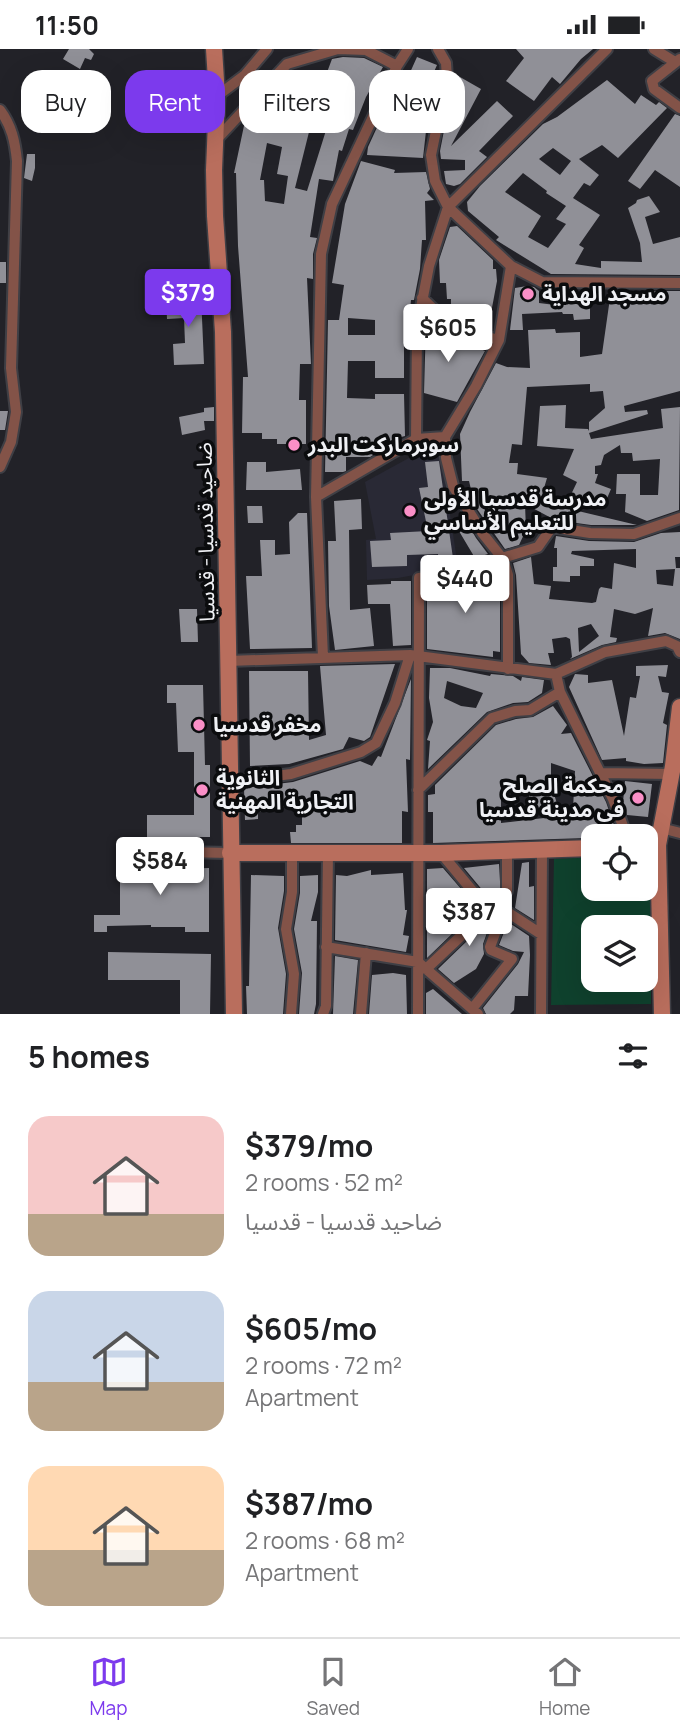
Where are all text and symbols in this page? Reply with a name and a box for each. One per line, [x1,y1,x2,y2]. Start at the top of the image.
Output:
text: 11:50 [35,7,99,43]
chip: Buy [21,70,111,133]
chip: Rent [125,70,225,133]
chip: Filters [239,70,355,133]
chip: New [369,70,465,133]
pin: $379 [147,269,229,329]
text: $379 [161,276,215,308]
place label: مسجد الهداية [542,279,666,307]
marker: مسجد الهداية [520,286,536,302]
pin: $605 [407,305,489,364]
text: $605 [419,311,477,343]
place label: سوبرماركت البدر [307,430,459,458]
marker: سوبرماركت البدر [286,437,302,453]
street label: ضاحيد قدسيا - قدسيا [189,442,221,622]
place label: مدرسة قدسيا الأولى للتعليم الأساسي [424,484,607,540]
marker: مدرسة قدسيا الأولى للتعليم الأساسي [402,503,418,519]
pin: $440 [424,555,506,615]
text: $440 [436,562,494,594]
place label: مخفر قدسيا [213,710,322,738]
marker: مخفر قدسيا [191,717,207,733]
place label: الثانوية التجارية المهنية [216,763,354,815]
place label: محكمة الصلح في مدينة قدسيا [479,771,624,827]
marker: الثانوية التجارية المهنية [194,782,210,798]
marker: محكمة الصلح في مدينة قدسيا [630,790,646,806]
map controls [581,824,658,992]
button: locate [581,824,658,901]
pin: $584 [119,837,201,897]
text: $584 [132,844,188,876]
pin: $387 [428,888,510,948]
text: $387 [442,895,496,927]
button: layers [581,915,658,992]
text: 5 homes [28,1036,150,1077]
icon: filters [614,1037,652,1075]
text: $379/mo [245,1125,373,1166]
icon: home [84,1144,168,1228]
text: 2 rooms · 52 m² [245,1166,403,1198]
text: ضاحيد قدسيا - قدسيا [245,1205,442,1237]
text: $605/mo [245,1308,377,1349]
icon: home [84,1319,168,1403]
text: 2 rooms · 72 m² [245,1349,402,1381]
text: Apartment [245,1381,359,1413]
text: $387/mo [245,1483,373,1524]
icon: home [84,1494,168,1578]
text: 2 rooms · 68 m² [245,1524,405,1556]
text: Apartment [245,1556,359,1588]
tab: Map [90,1653,128,1721]
tab: Saved [307,1653,360,1721]
tab: Home [539,1653,590,1721]

